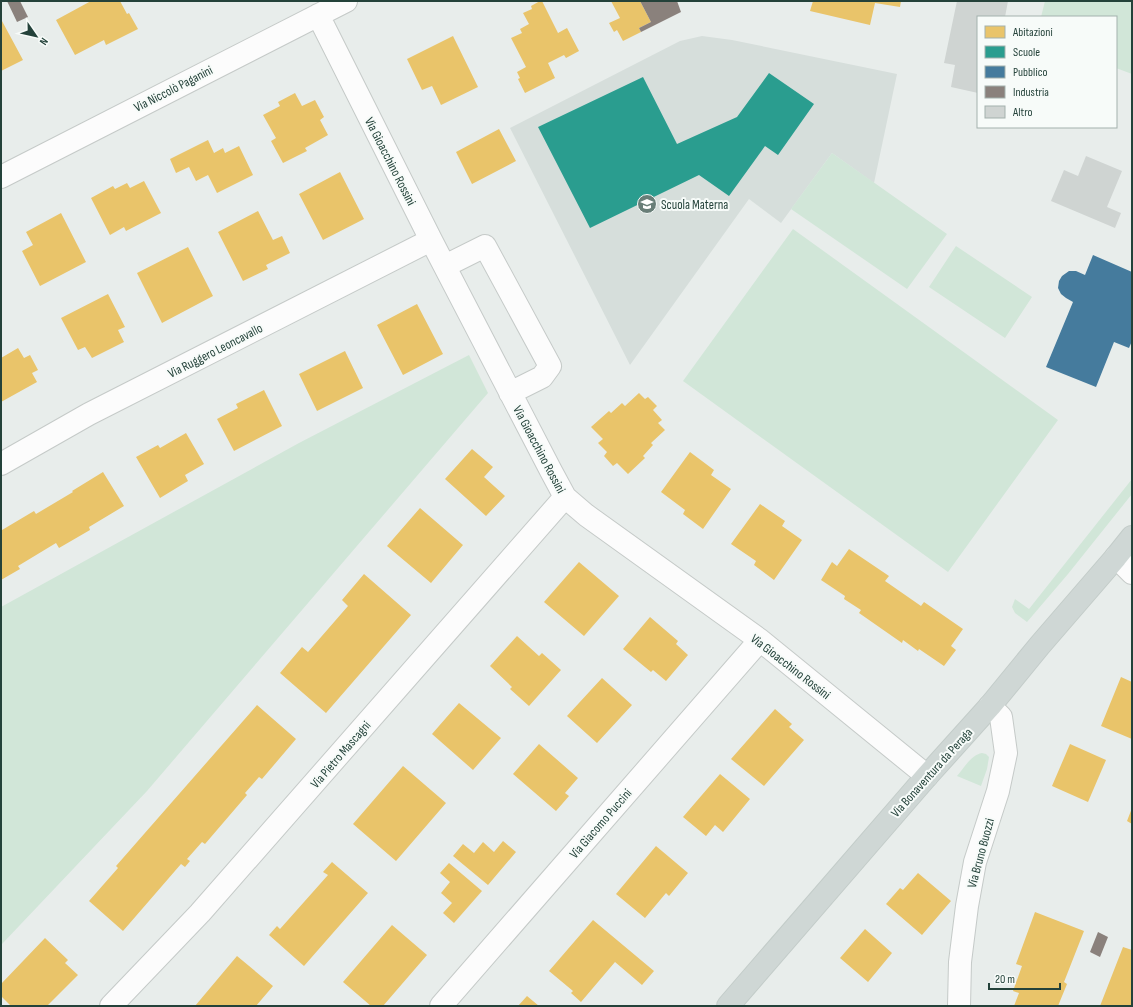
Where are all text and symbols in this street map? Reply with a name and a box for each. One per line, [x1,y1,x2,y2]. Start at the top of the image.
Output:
north arrow [16,16,56,56]
legend [977,16,1117,128]
text: Abitazioni [1012,25,1053,40]
text: N [37,35,51,47]
text: Scuole [1013,45,1040,60]
street label: Via Niccolò Paganini [131,62,216,116]
text: Pubblico [1013,65,1048,80]
text: Industria [1013,85,1049,100]
text: Altro [1012,105,1032,120]
street label: Via Gioacchino Rossini [361,115,419,208]
school or university icon: Scuola Materna [636,193,658,215]
place label: Scuola Materna [661,197,728,213]
street label: Via Ruggero Leoncavallo [165,320,266,382]
street label: Via Gioacchino Rossini [509,403,569,496]
street label: Via Gioacchino Rossini [747,631,833,703]
street label: Via Pietro Mascagni [307,718,374,792]
street label: Via Bonaventura da Peraga [887,725,976,821]
street label: Via Giacomo Puccini [566,785,635,862]
street label: Via Bruno Buozzi [964,817,998,890]
scale bar [989,965,1060,991]
text: 20 m [995,972,1015,987]

